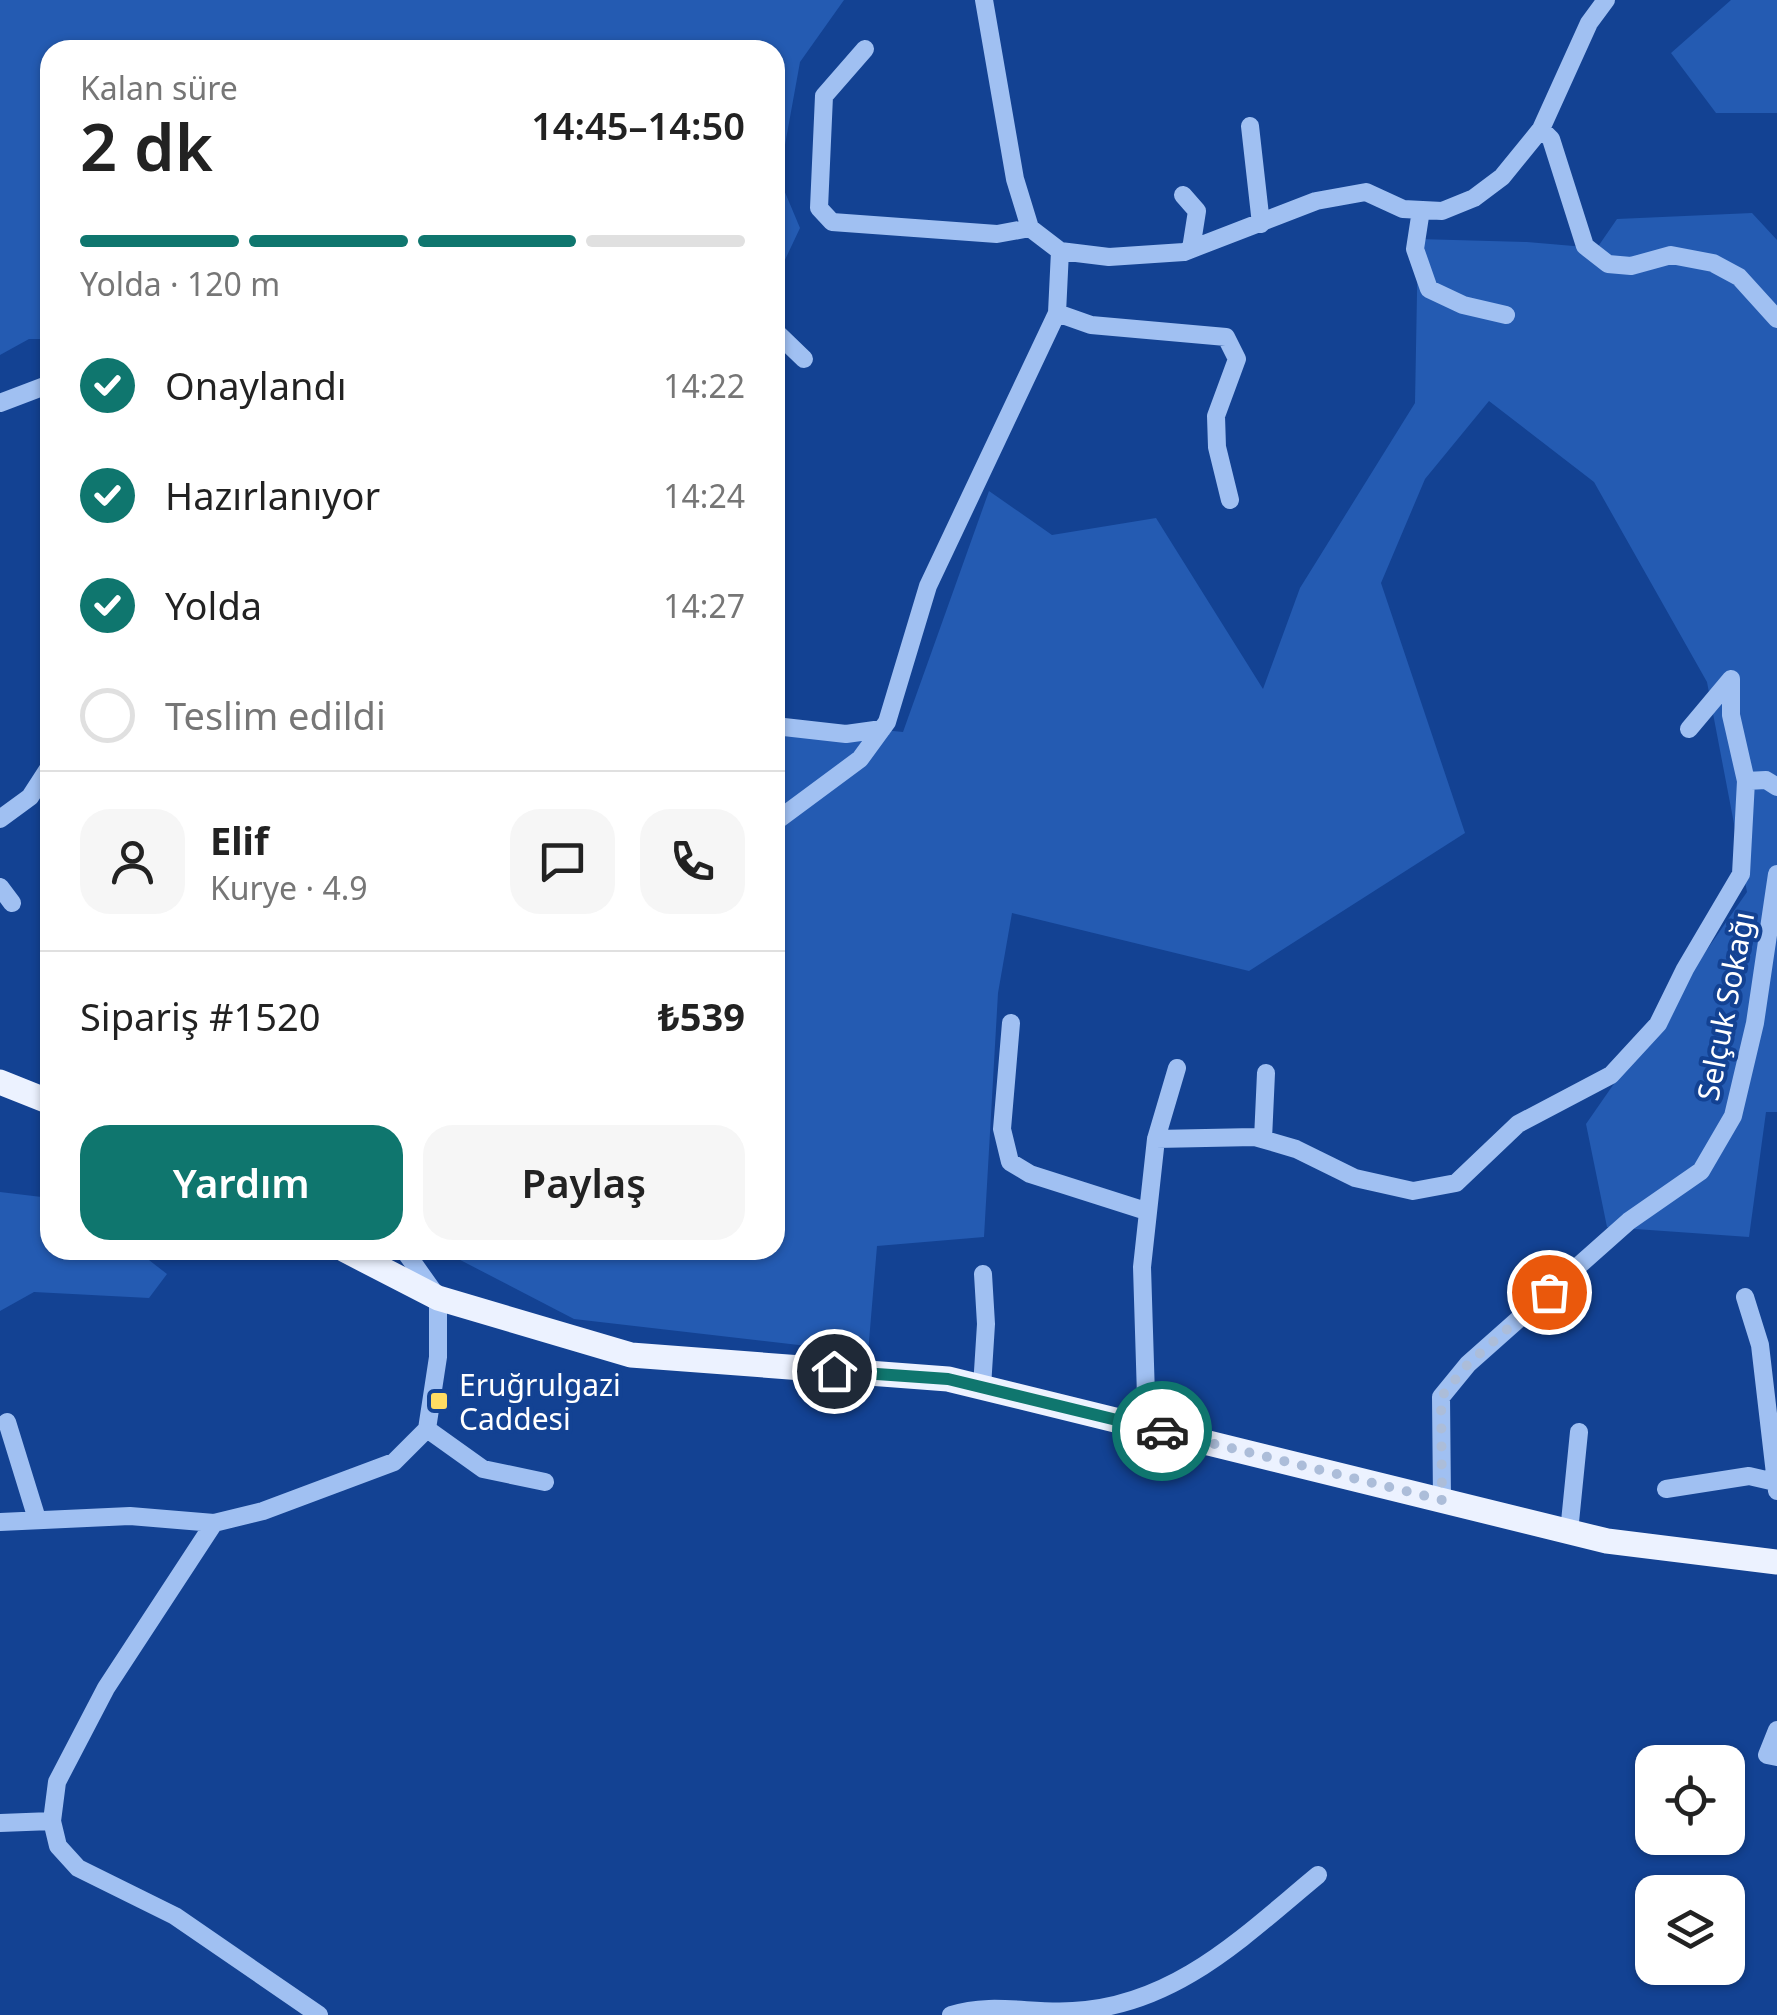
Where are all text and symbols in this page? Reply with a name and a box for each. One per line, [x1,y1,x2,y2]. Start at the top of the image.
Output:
text: Kalan süre [80,66,238,109]
text: 14:45–14:50 [531,99,745,151]
text: 2 dk [80,102,213,190]
text: Yolda · 120 m [80,262,280,305]
icon: check [80,358,135,413]
text: Onaylandı [165,359,347,411]
text: 14:22 [663,364,745,407]
icon: check [80,468,135,523]
text: Hazırlanıyor [165,469,380,521]
text: 14:24 [663,474,745,517]
icon: check [80,578,135,633]
text: Yolda [165,579,262,631]
text: 14:27 [663,584,745,627]
text: Teslim edildi [165,689,386,741]
button: person [80,809,185,914]
button: chat [510,809,615,914]
button: phone [640,809,745,914]
text: Elif [210,814,269,866]
text: Kurye · 4.9 [210,866,368,909]
street label: Selçuk Sokağı [1687,908,1763,1104]
text: Sipariş #1520 [80,990,320,1042]
text: ₺539 [658,990,745,1042]
button: Yardım [80,1125,403,1240]
button: Paylaş [423,1125,745,1240]
pin [1507,1250,1592,1335]
icon: bag [1522,1265,1577,1320]
pin [792,1329,877,1414]
icon: home [807,1344,862,1399]
place label: Eruğrulgazi Caddesi [459,1364,621,1439]
courier [1112,1381,1212,1481]
marker: Eruğrulgazi Caddesi [428,1390,450,1412]
icon: car [1135,1404,1190,1459]
map controls [1635,1745,1745,1985]
button: locate [1635,1745,1745,1855]
button: layers [1635,1875,1745,1985]

